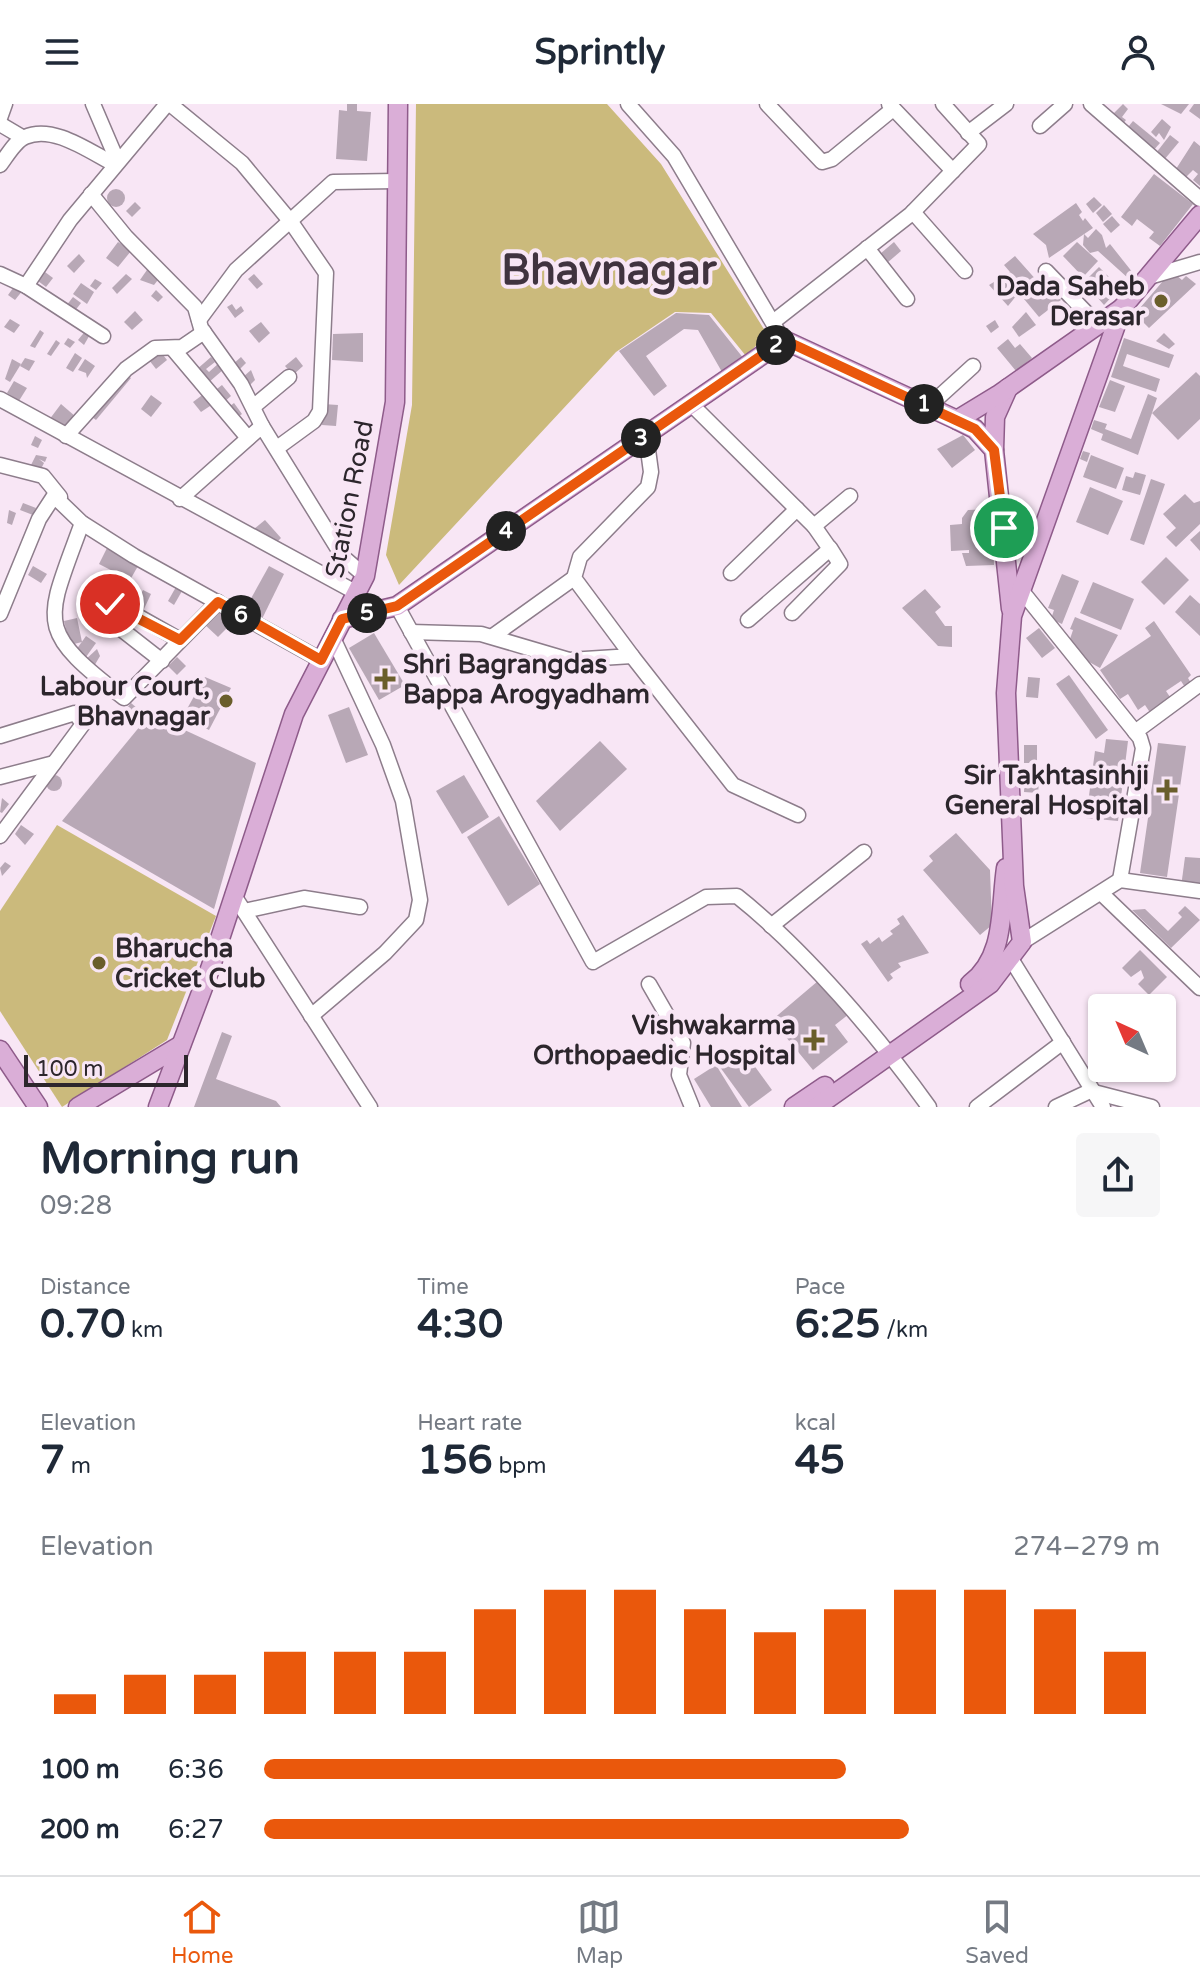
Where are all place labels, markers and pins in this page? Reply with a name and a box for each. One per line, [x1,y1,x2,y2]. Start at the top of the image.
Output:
place label: Dada Saheb Derasar [996,271,1146,332]
marker: Dada Saheb Derasar [1152,292,1170,310]
pin: 2 [756,325,796,365]
pin: 1 [904,384,944,424]
pin: 3 [621,418,661,458]
pin [970,494,1038,562]
pin: 4 [486,511,526,551]
pin [76,570,144,638]
pin: 5 [347,593,387,633]
pin: 6 [221,595,261,635]
place label: Shri Bagrangdas Bappa Arogyadham [403,649,650,710]
marker: Shri Bagrangdas Bappa Arogyadham [374,668,396,690]
place label: Labour Court, Bhavnagar [40,671,211,732]
marker: Labour Court, Bhavnagar [217,692,235,710]
place label: Sir Takhtasinhji General Hospital [945,760,1149,821]
marker: Sir Takhtasinhji General Hospital [1156,779,1178,801]
place label: Bharucha Cricket Club [115,933,265,994]
marker: Bharucha Cricket Club [90,954,108,972]
place label: Vishwakarma Orthopaedic Hospital [533,1010,796,1071]
marker: Vishwakarma Orthopaedic Hospital [803,1029,825,1051]

